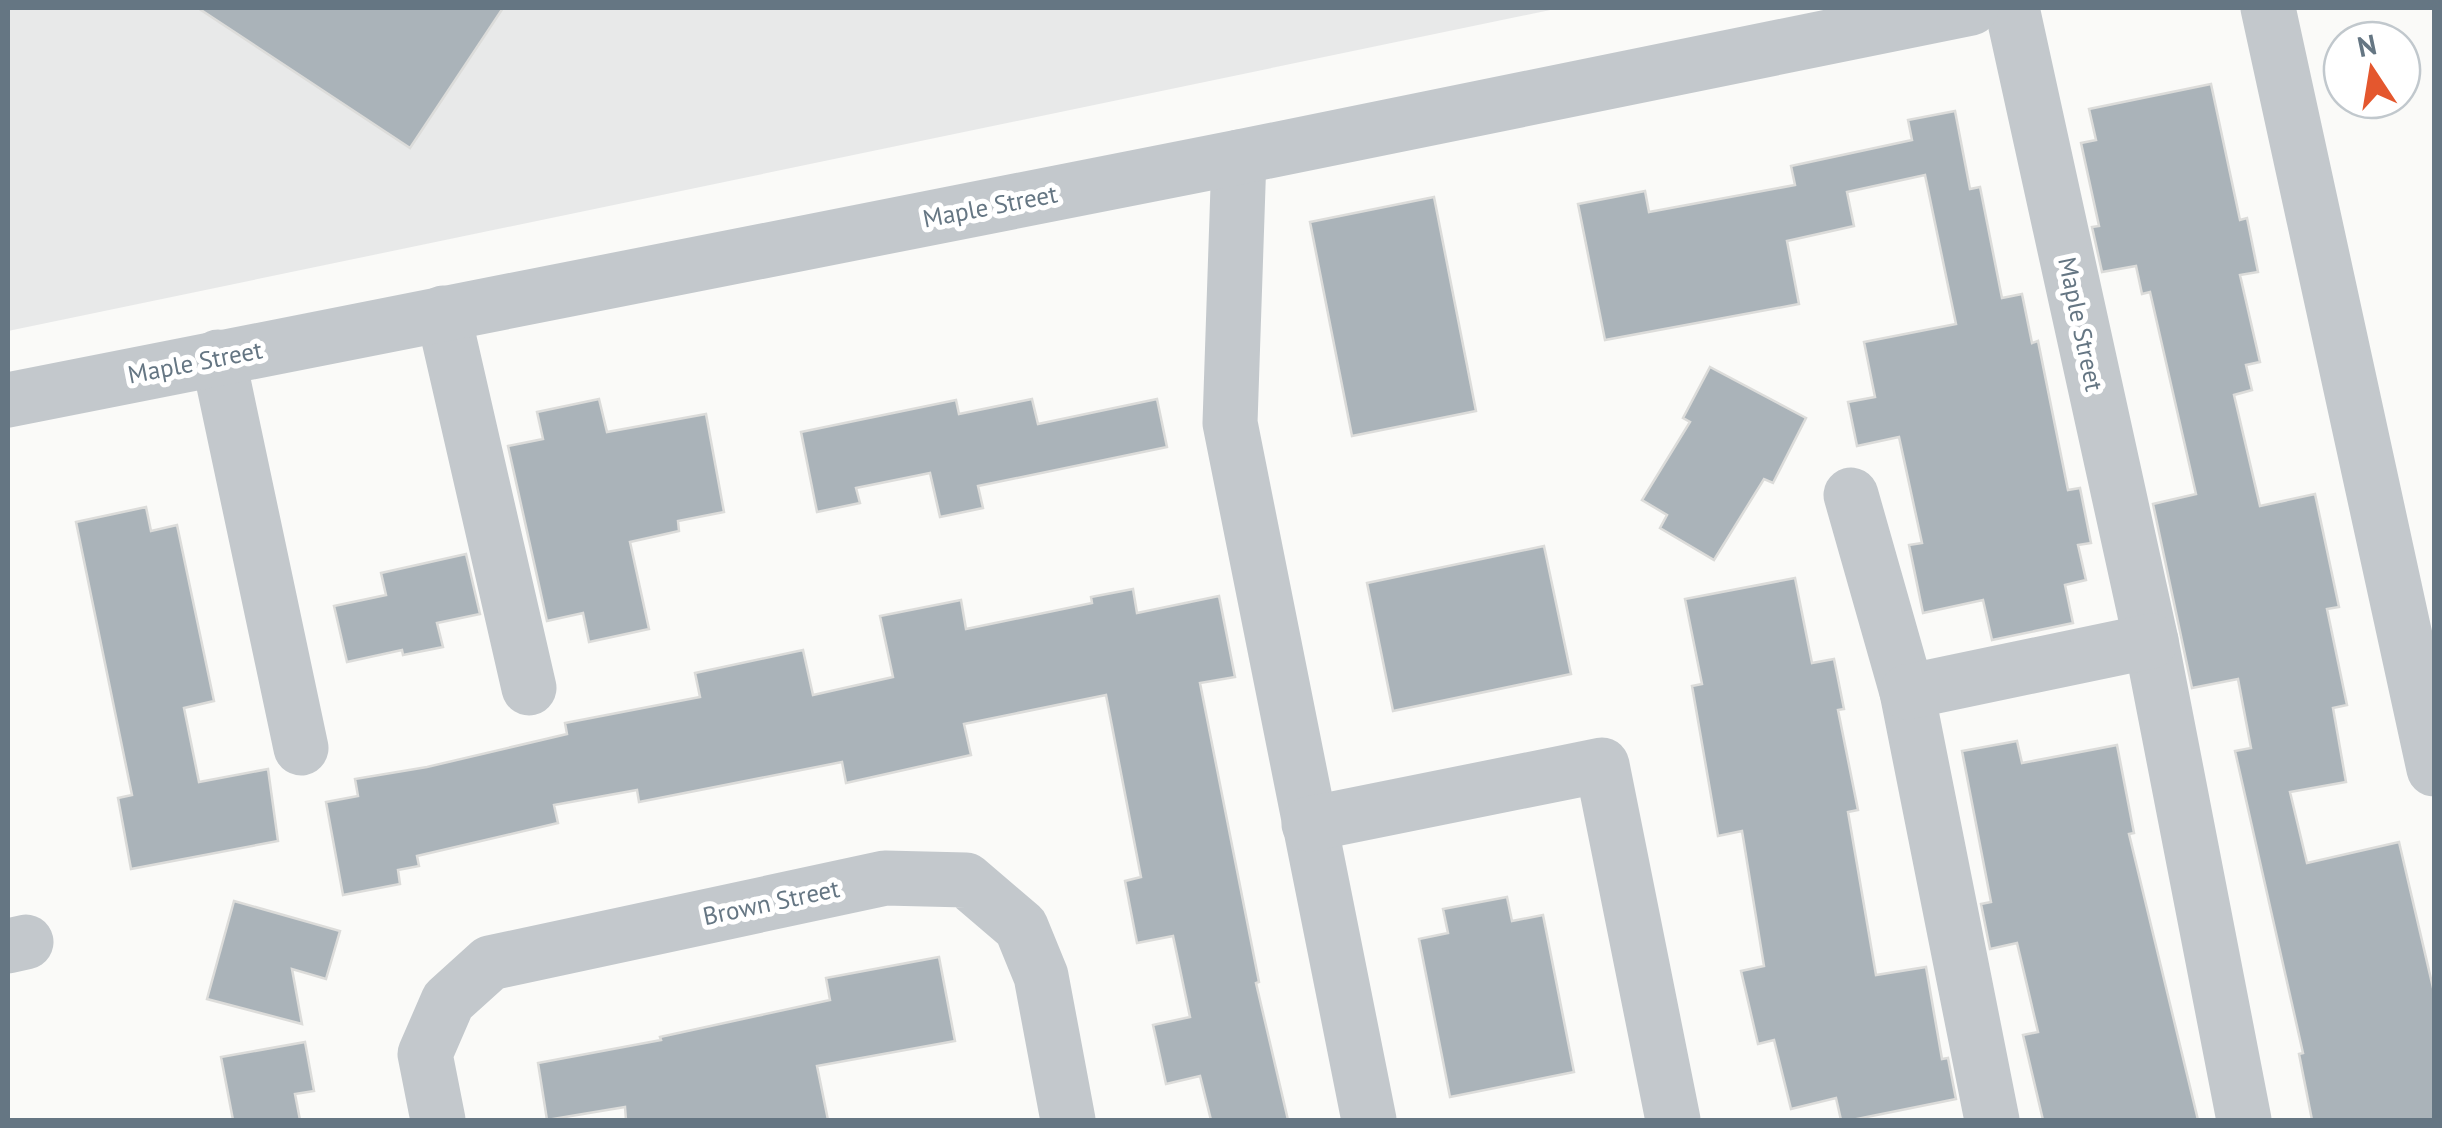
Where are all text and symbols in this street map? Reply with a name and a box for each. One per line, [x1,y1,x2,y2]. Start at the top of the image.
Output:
north arrow [2322,20,2422,120]
text: N [2354,25,2380,65]
street label: Maple Street [920,177,1060,235]
street label: Maple Street [2051,254,2111,394]
street label: Maple Street [125,333,265,391]
street label: Brown Street [700,872,843,932]

